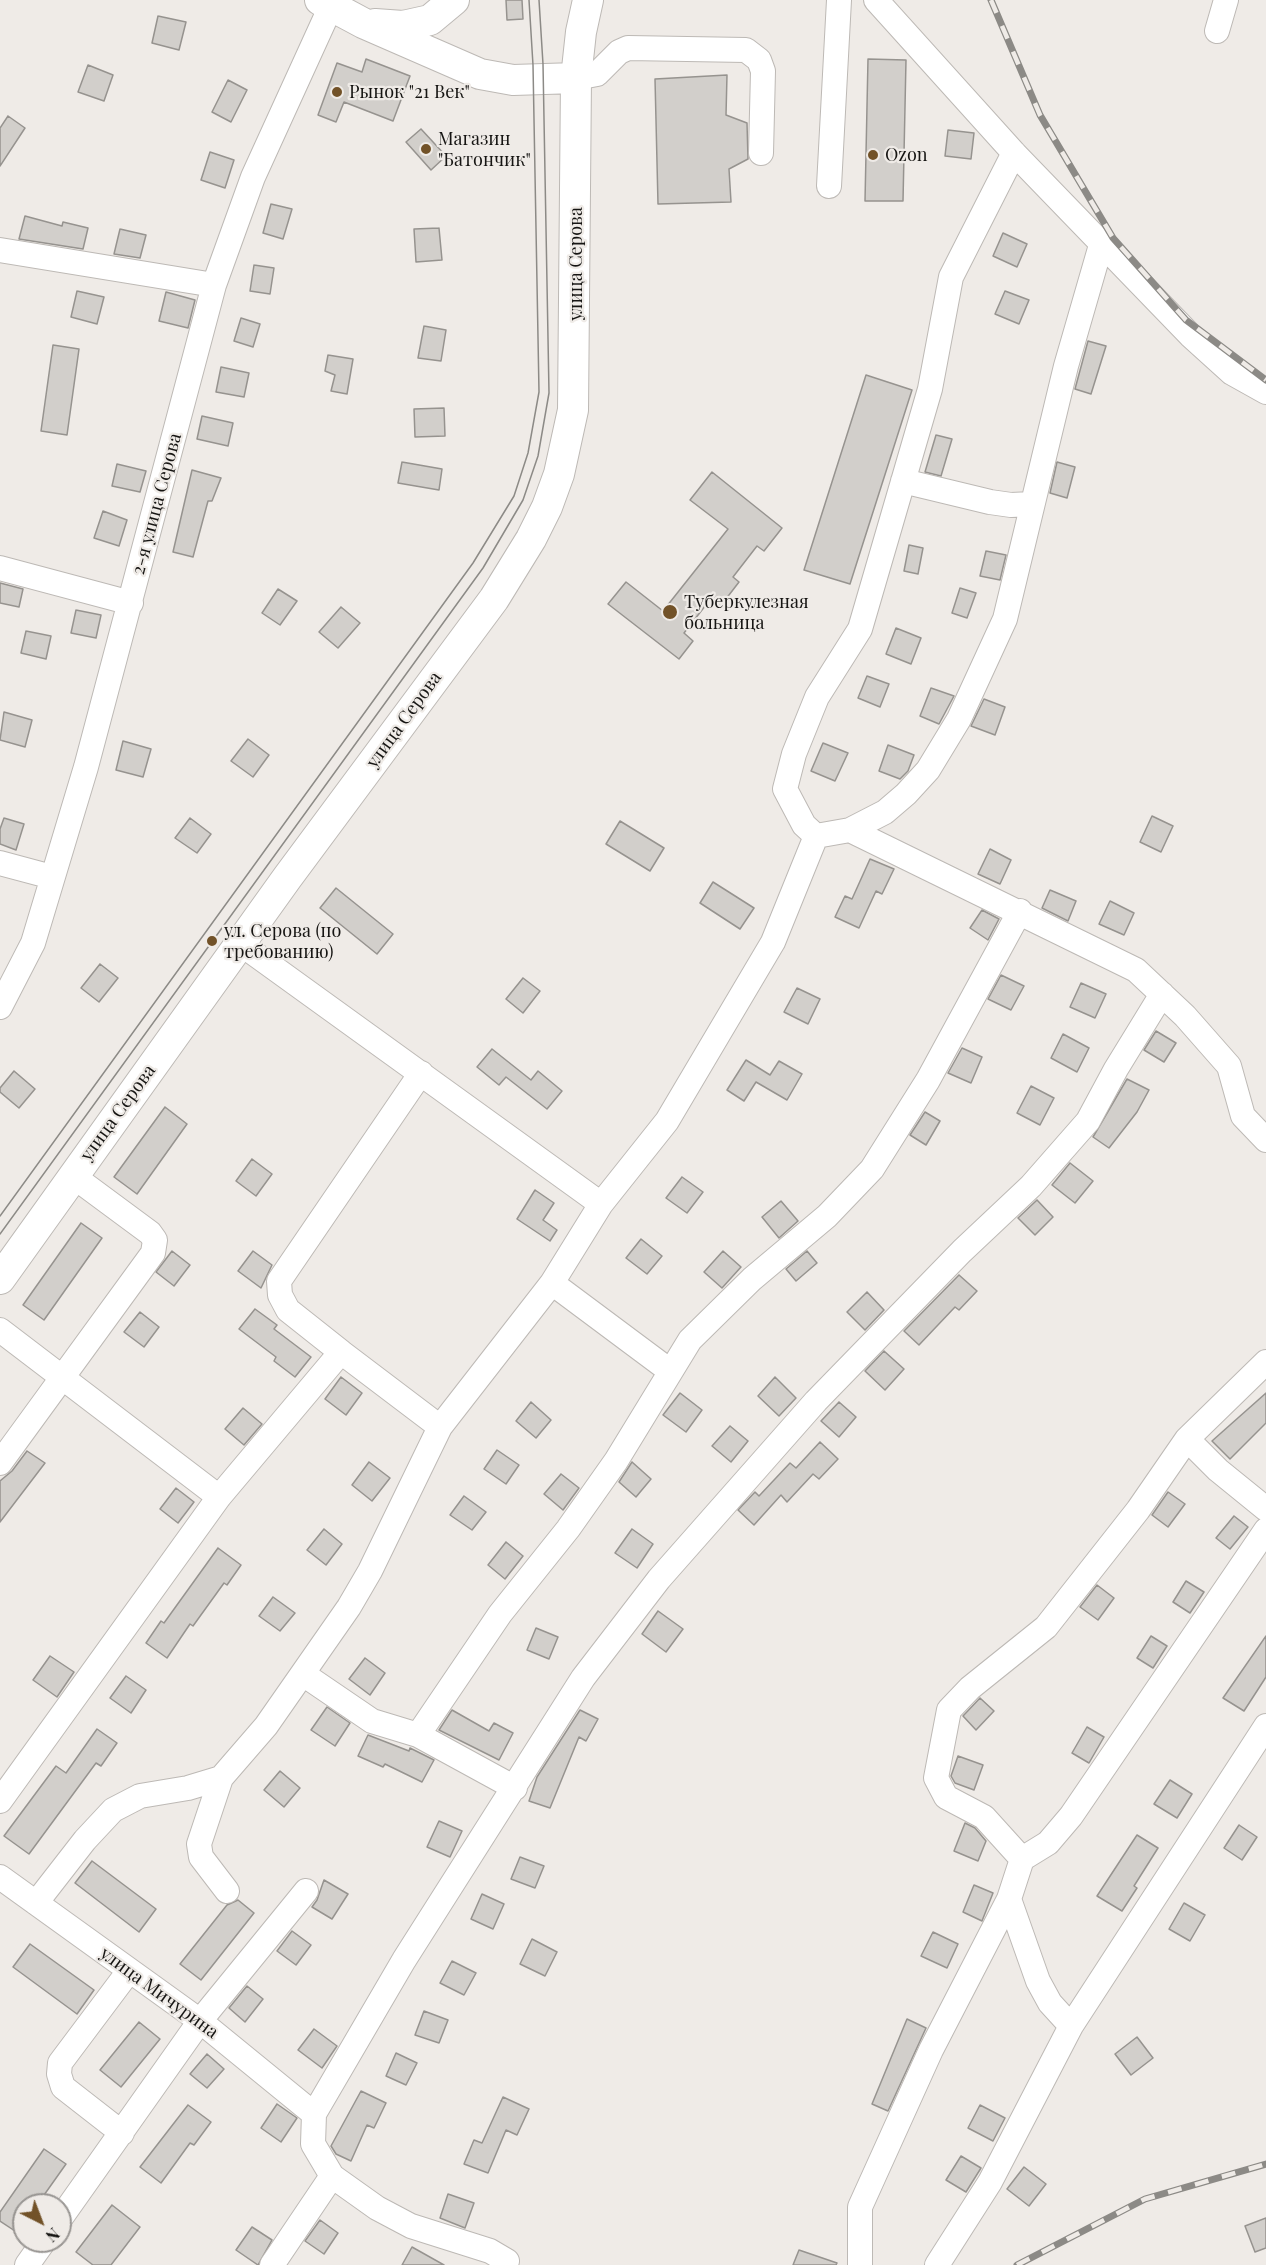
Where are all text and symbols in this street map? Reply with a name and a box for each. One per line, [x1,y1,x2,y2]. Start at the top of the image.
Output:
place label: Рынок "21 Век" [349,81,470,103]
marker: Рынок "21 Век" [330,85,344,99]
place label: Магазин "Батончик" [438,128,531,170]
marker: Магазин "Батончик" [419,142,433,156]
place label: Ozon [885,144,928,166]
marker: Ozon [866,148,880,162]
street label: улица Серова [565,207,587,321]
street label: 2-я улица Серова [128,431,186,577]
place label: Туберкулезная больница [684,591,809,634]
marker: Туберкулезная больница [661,603,679,621]
street label: улица Серова [362,668,446,772]
place label: ул. Серова (по требованию) [224,920,341,962]
marker: ул. Серова (по требованию) [205,934,219,948]
street label: улица Серова [76,1061,160,1165]
street label: улица Мичурина [96,1943,222,2043]
north arrow [12,2193,72,2253]
text: N [42,2224,64,2247]

